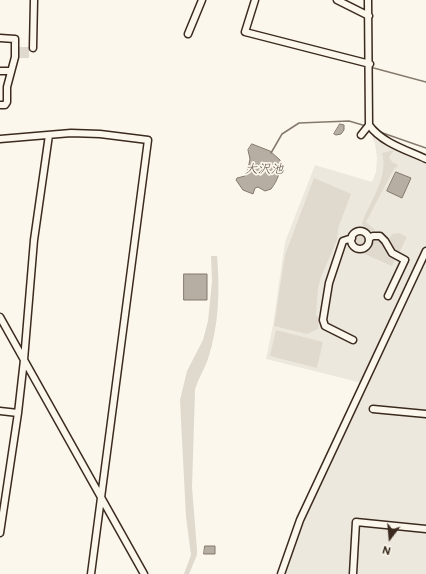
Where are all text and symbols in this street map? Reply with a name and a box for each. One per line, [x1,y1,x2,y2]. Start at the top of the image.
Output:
water label: 大沢池 [245,162,283,178]
north arrow [370,518,410,558]
text: N [381,543,392,557]

